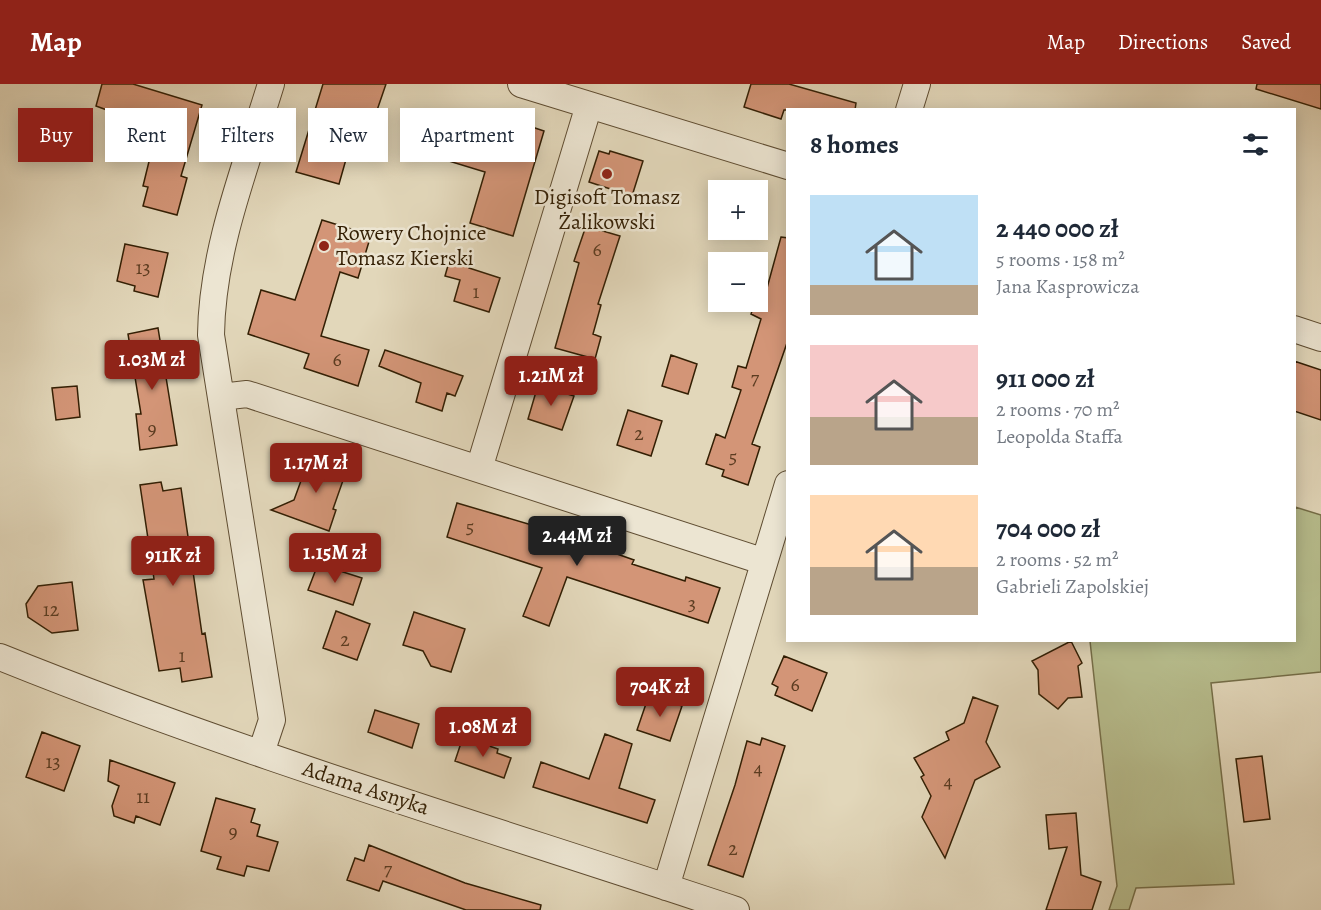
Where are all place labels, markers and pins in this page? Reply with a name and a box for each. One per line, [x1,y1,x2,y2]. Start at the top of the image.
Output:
marker: Digisoft Tomasz Żalikowski [600,167,614,181]
place label: Digisoft Tomasz Żalikowski [534,182,680,237]
place label: Rowery Chojnice Tomasz Kierski [336,218,486,273]
marker: Rowery Chojnice Tomasz Kierski [317,239,331,253]
pin: 1.03M zł [90,340,214,391]
pin: 1.21M zł [489,356,613,407]
pin: 1.17M zł [254,443,378,494]
pin: 2.44M zł [515,516,639,567]
pin: 1.15M zł [273,533,397,584]
pin: 911K zł [118,536,228,587]
pin: 704K zł [605,667,715,718]
pin: 1.08M zł [421,707,545,758]

